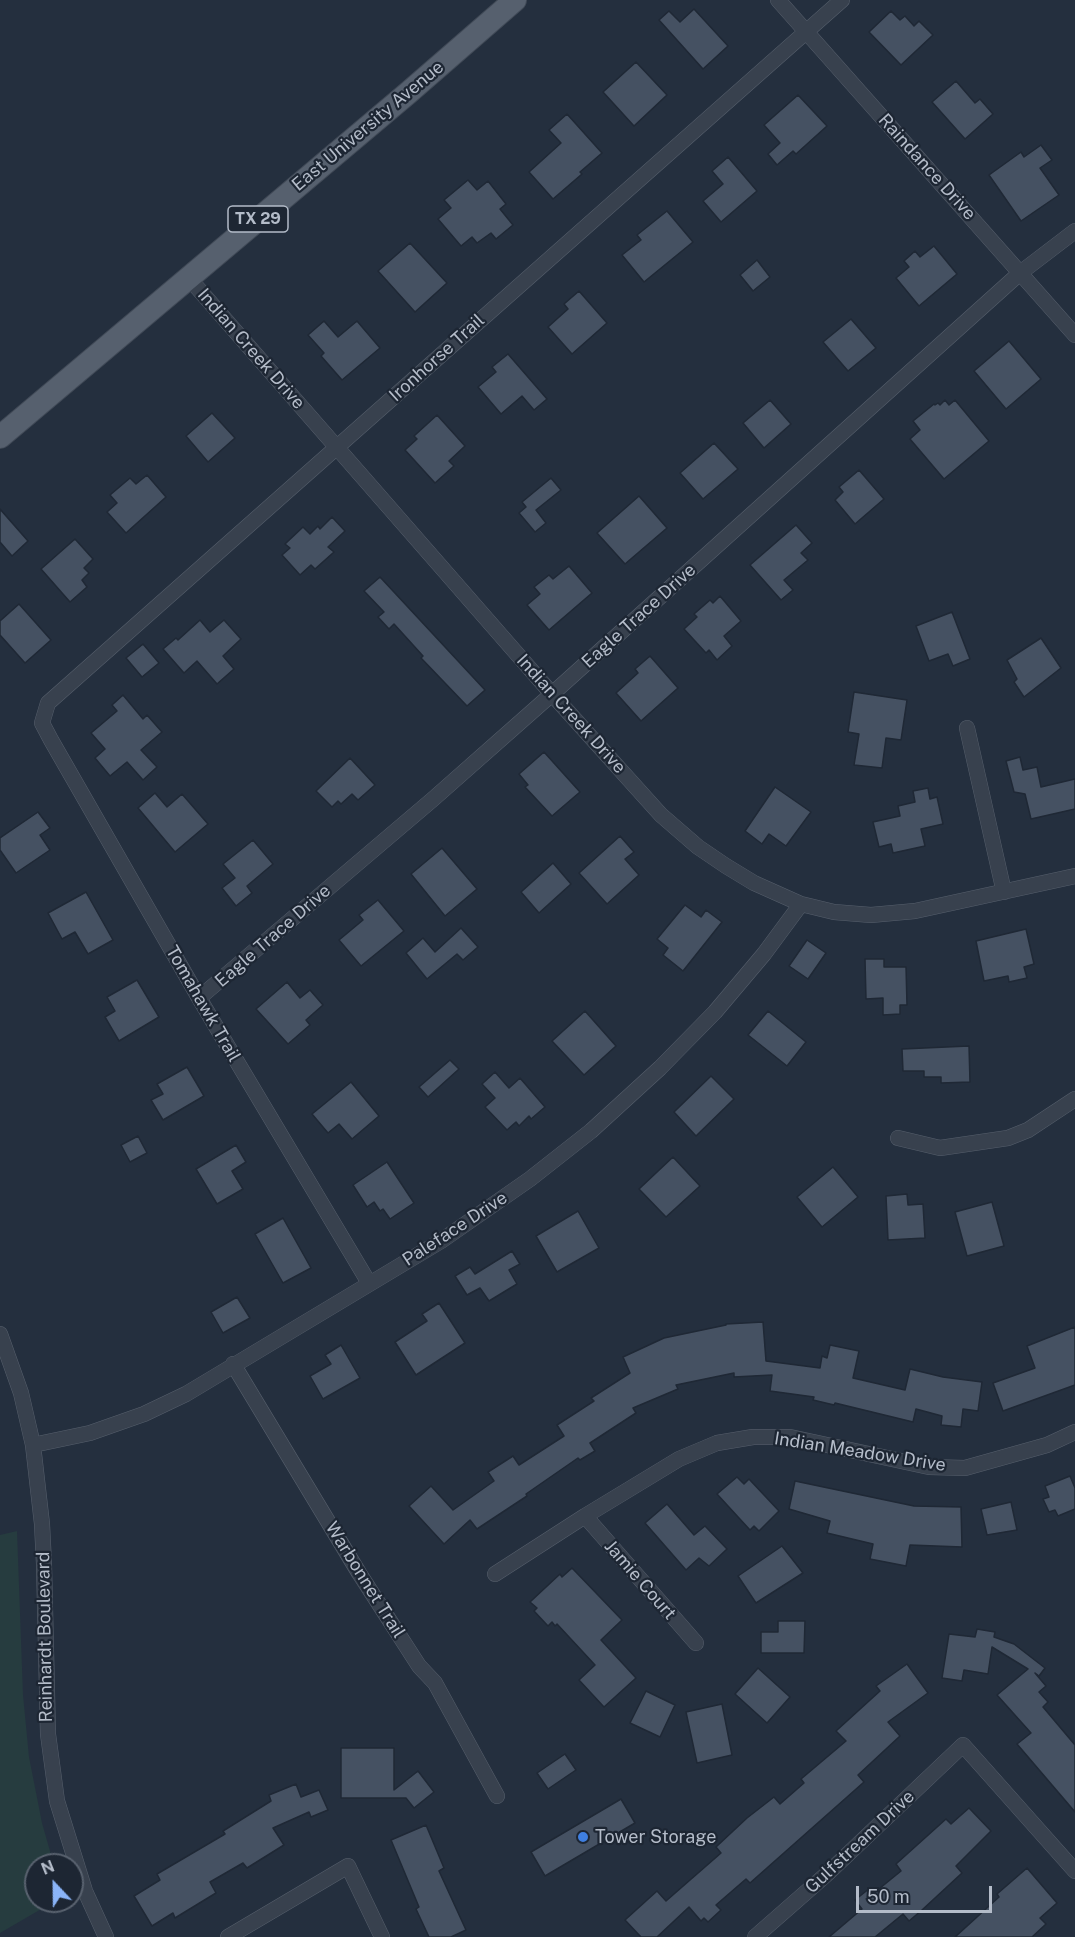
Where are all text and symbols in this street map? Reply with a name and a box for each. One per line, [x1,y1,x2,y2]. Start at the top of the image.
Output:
street label: East University Avenue [288,56,448,196]
street label: Raindance Drive [874,109,980,225]
road number: TX 29 [228,206,288,232]
street label: Indian Creek Drive [193,284,309,414]
street label: Ironhorse Trail [385,310,489,406]
street label: Eagle Trace Drive [578,559,700,673]
street label: Indian Creek Drive [512,650,630,778]
street label: Eagle Trace Drive [211,880,335,992]
street label: Tomahawk Trail [161,942,245,1066]
street label: Paleface Drive [399,1187,511,1271]
street label: Indian Meadow Drive [773,1428,947,1476]
street label: Warbonnet Trail [321,1518,409,1642]
street label: Jamie Court [600,1536,680,1624]
street label: Reinhardt Boulevard [33,1552,57,1722]
street label: Gulfstream Drive [801,1786,919,1898]
place label: Tower Storage [595,1826,716,1848]
marker: Tower Storage [576,1830,590,1844]
north arrow [24,1853,84,1913]
text: N [38,1857,57,1879]
scale bar [859,1874,996,1912]
text: 50 m [867,1886,910,1907]

